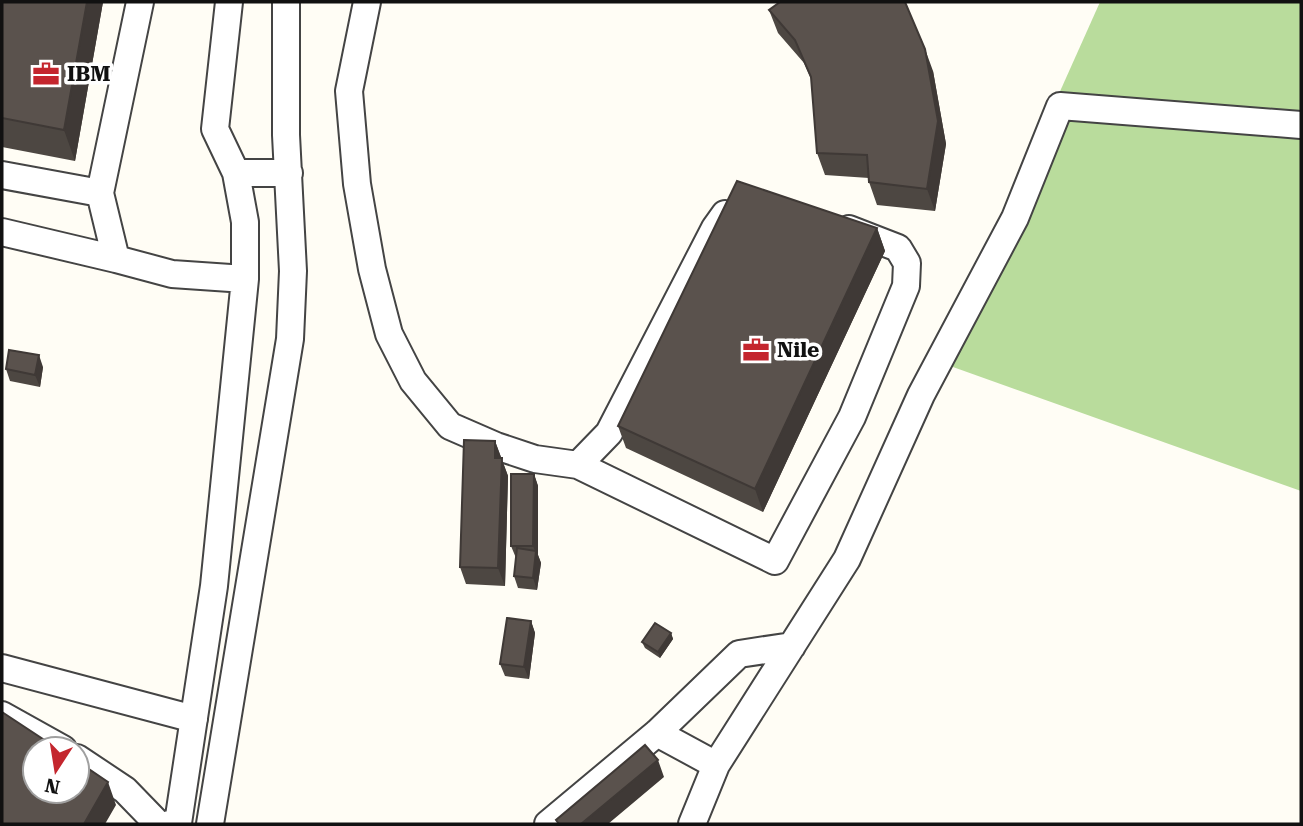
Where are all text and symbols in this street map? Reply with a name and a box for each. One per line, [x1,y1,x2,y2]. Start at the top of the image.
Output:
office icon: IBM [31,59,61,89]
place label: IBM [67,62,111,86]
office icon: Nile [741,335,771,365]
place label: Nile [777,338,819,362]
north arrow [21,735,91,805]
text: N [43,773,62,799]

